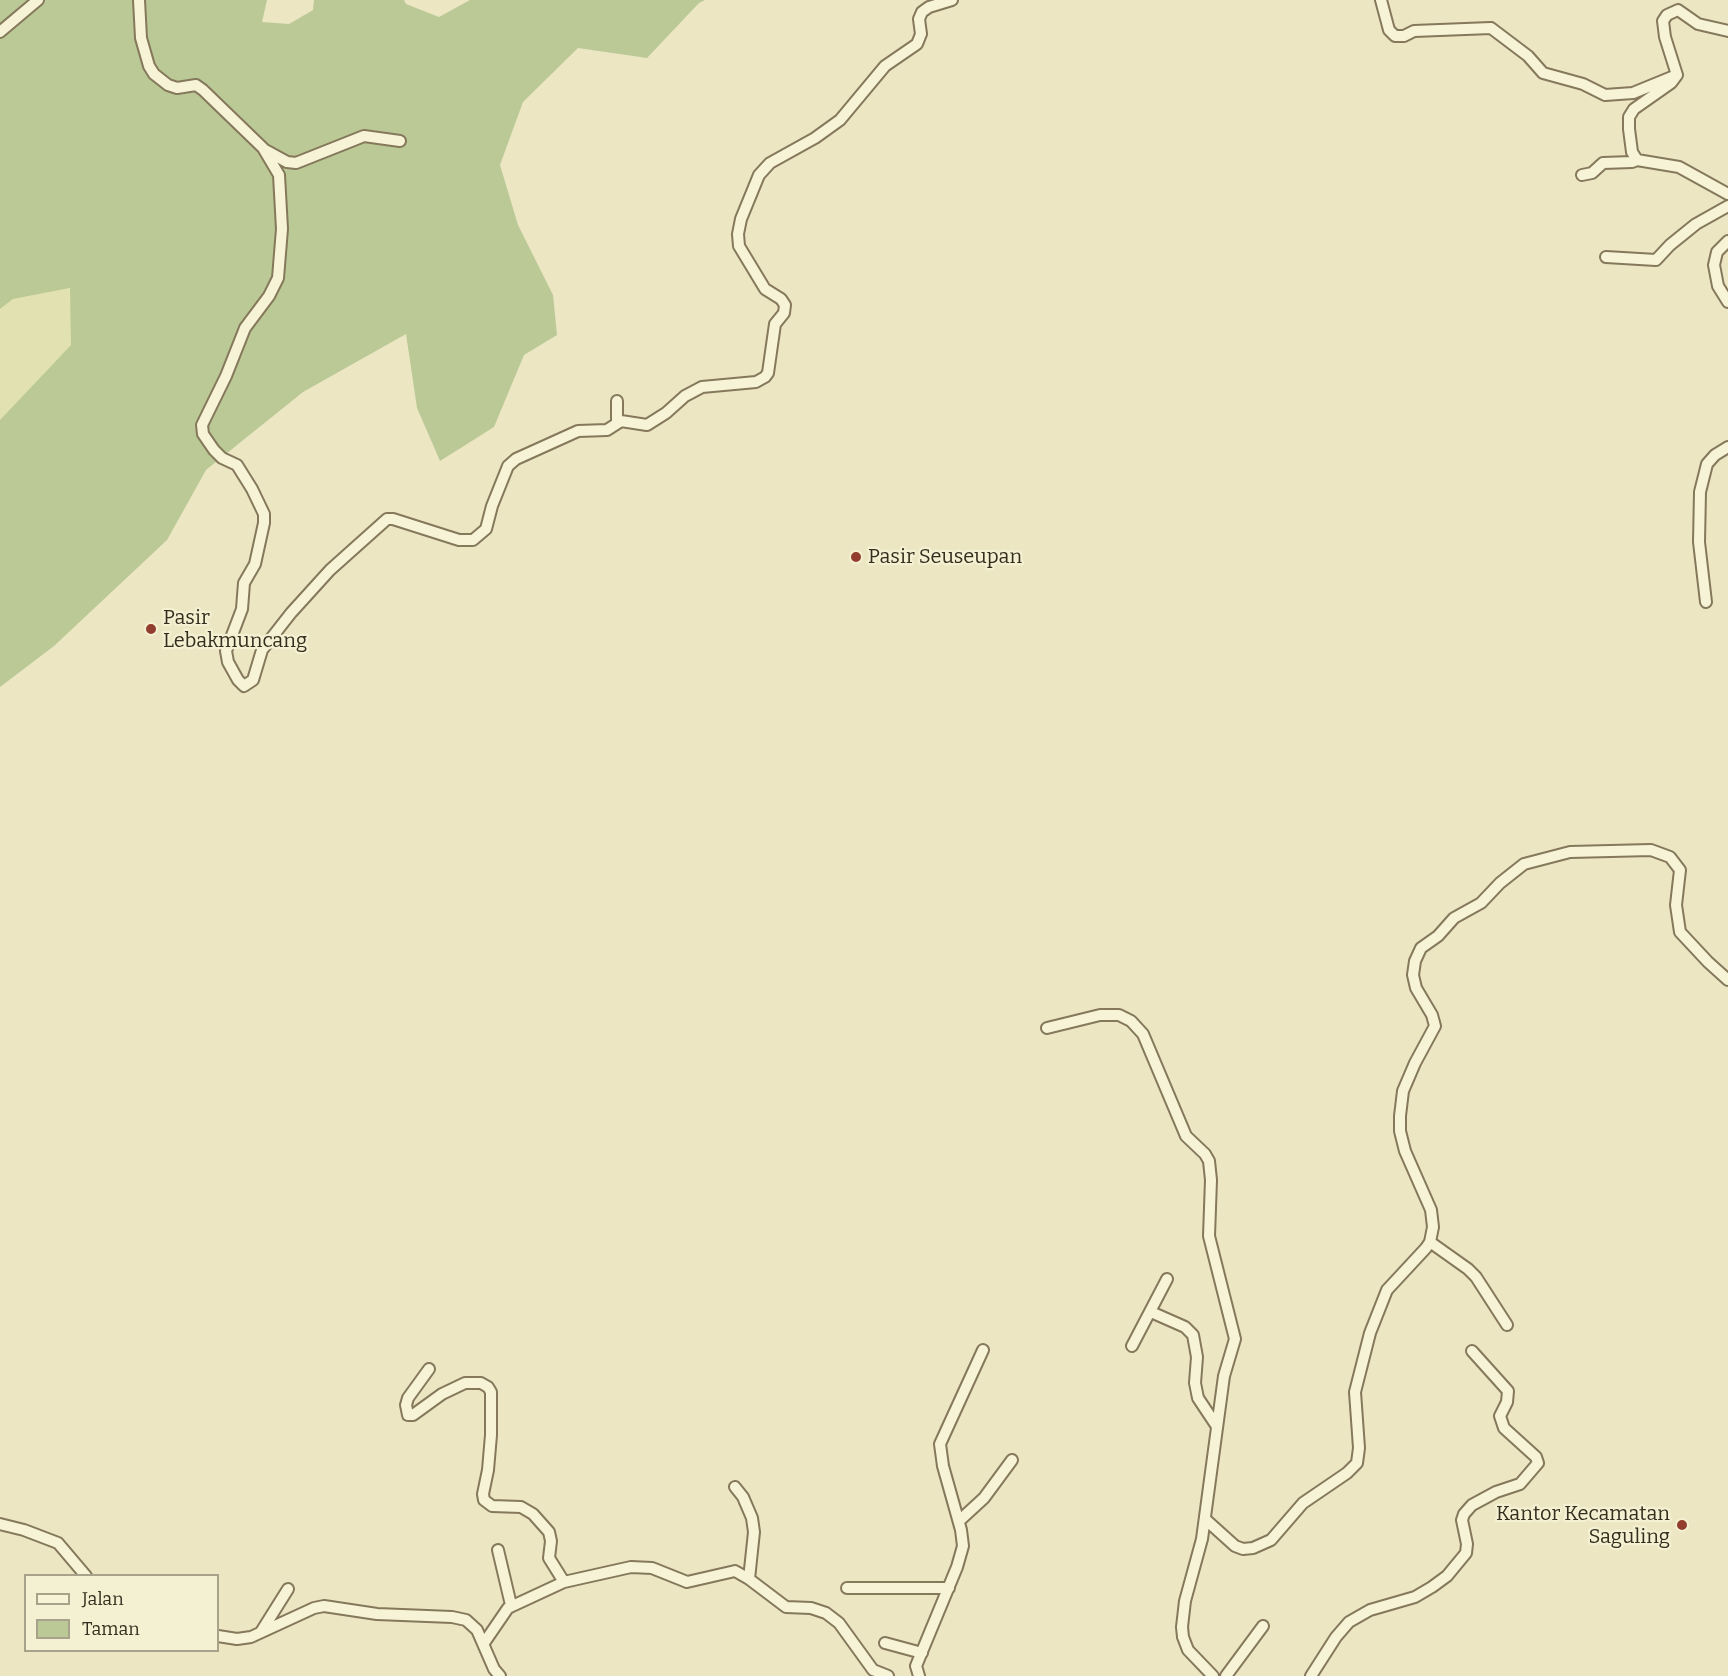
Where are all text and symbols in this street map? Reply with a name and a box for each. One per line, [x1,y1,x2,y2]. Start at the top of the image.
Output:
place label: Pasir Seuseupan [868,545,1022,569]
marker: Pasir Seuseupan [849,550,863,564]
place label: Pasir Lebakmuncang [163,606,307,653]
marker: Pasir Lebakmuncang [144,622,158,636]
place label: Kantor Kecamatan Saguling [1496,1502,1670,1549]
marker: Kantor Kecamatan Saguling [1675,1518,1689,1532]
legend [24,1574,219,1652]
text: Jalan [82,1588,124,1610]
text: Taman [82,1618,140,1640]

